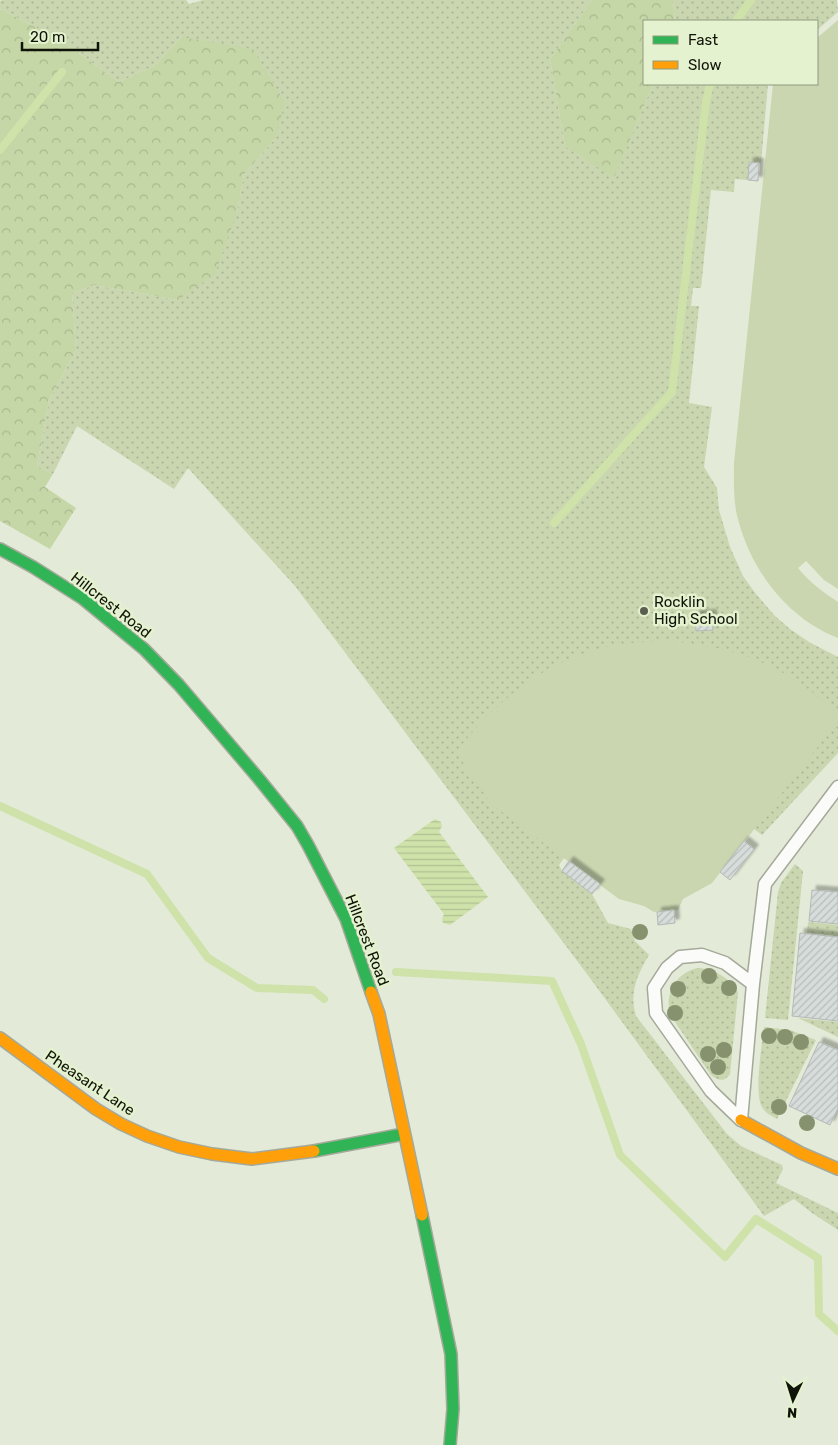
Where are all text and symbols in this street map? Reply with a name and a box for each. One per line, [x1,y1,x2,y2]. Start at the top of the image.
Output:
scale bar [22,20,99,52]
legend [643,20,818,85]
text: 20 m [30,28,65,46]
text: Fast [688,31,718,49]
text: Slow [688,56,721,74]
street label: Hillcrest Road [67,568,155,642]
place label: Rocklin High School [654,593,738,628]
marker: Rocklin High School [638,605,650,617]
street label: Hillcrest Road [341,892,393,988]
street label: Pheasant Lane [42,1046,138,1120]
north arrow [768,1375,818,1425]
text: N [787,1404,798,1421]

